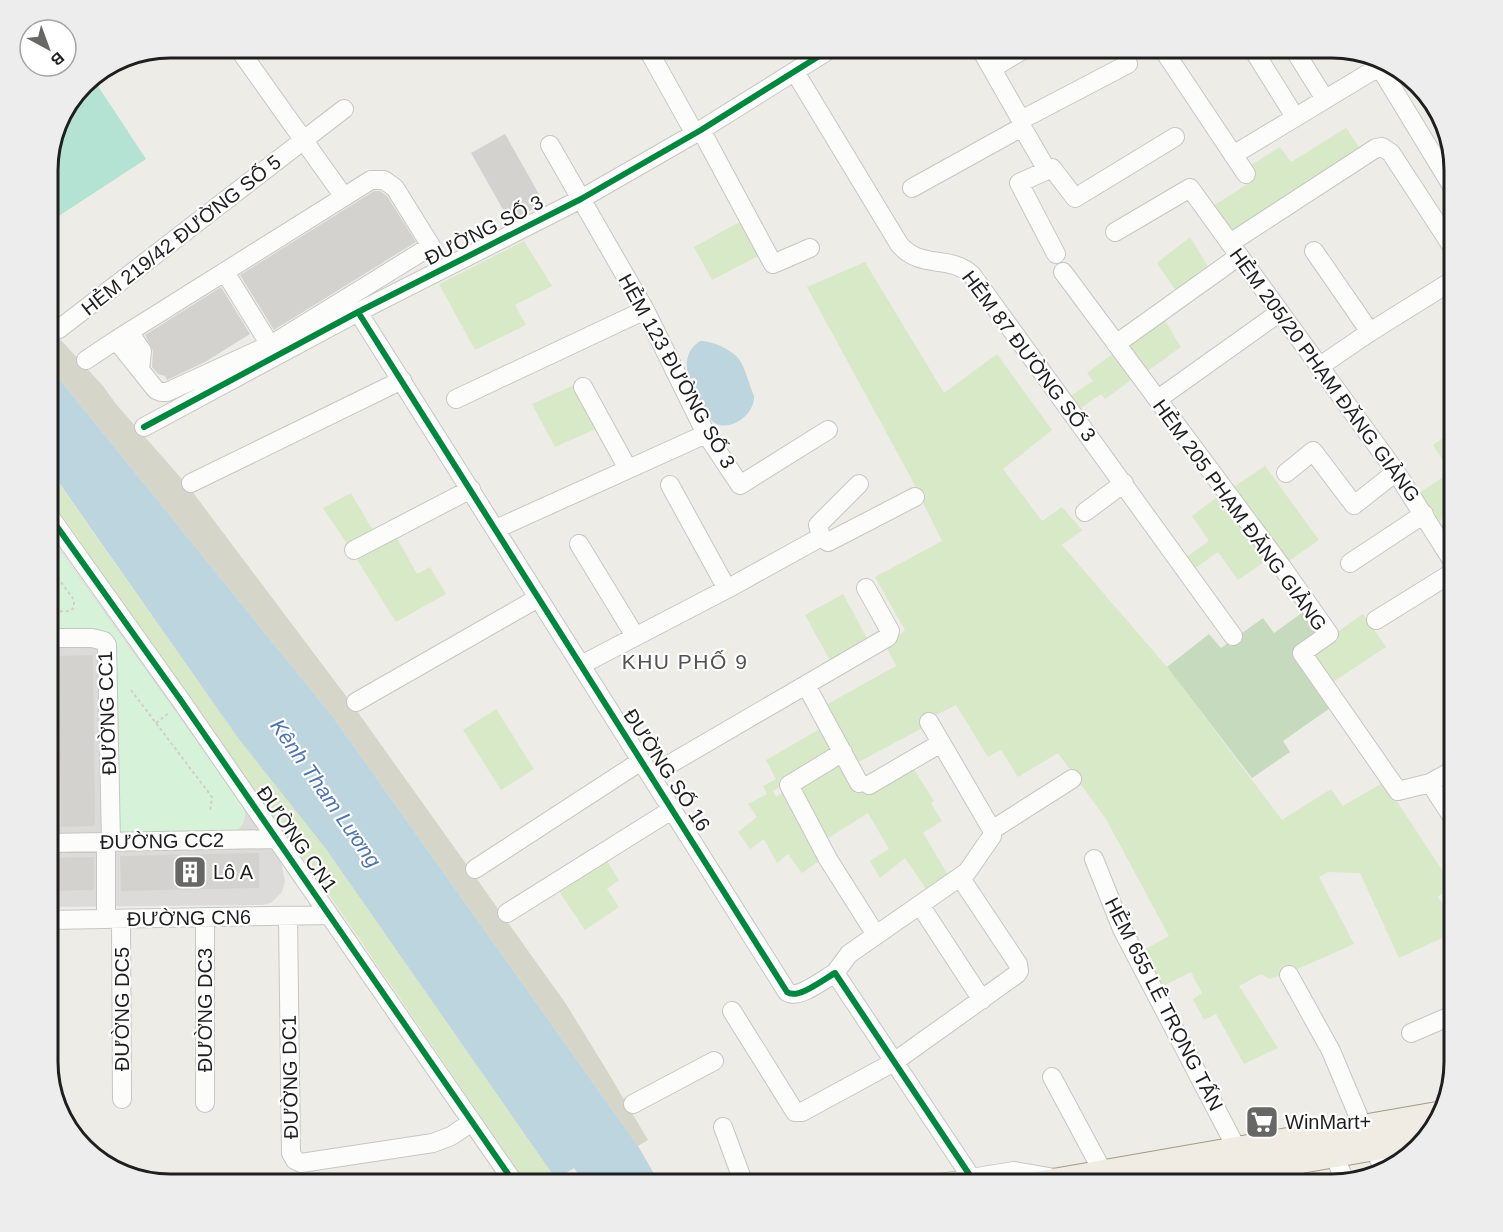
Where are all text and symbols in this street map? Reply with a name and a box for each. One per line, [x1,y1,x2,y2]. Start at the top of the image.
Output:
north arrow [18,18,78,78]
text: B [48,49,67,69]
street label: HẺM 219/42 ĐƯỜNG SỐ 5 [76,150,285,320]
street label: ĐƯỜNG SỐ 3 [421,190,547,269]
street label: HẺM 205/20 PHẠM ĐĂNG GIẢNG [1226,244,1424,506]
street label: HẺM 87 ĐƯỜNG SỐ 3 [958,266,1101,446]
street label: HẺM 123 ĐƯỜNG SỐ 3 [614,270,741,472]
street label: HẺM 205 PHẠM ĐĂNG GIẢNG [1149,395,1331,635]
district label: KHU PHỐ 9 [622,650,748,673]
street label: ĐƯỜNG CC1 [94,651,120,775]
street label: ĐƯỜNG SỐ 16 [619,704,715,835]
water label: Kênh Tham Lương [266,715,386,872]
street label: ĐƯỜNG CN1 [252,782,342,896]
street label: ĐƯỜNG CC2 [100,829,224,853]
building icon: Lô A [172,854,208,890]
place label: Lô A [213,861,254,883]
street label: HẺM 655 LÊ TRỌNG TẤN [1101,894,1227,1114]
street label: ĐƯỜNG CN6 [127,906,251,930]
street label: ĐƯỜNG DC5 [111,947,133,1071]
street label: ĐƯỜNG DC3 [194,948,216,1072]
street label: ĐƯỜNG DC1 [278,1015,302,1139]
supermarket icon: WinMart+ [1244,1104,1280,1140]
place label: WinMart+ [1285,1111,1371,1133]

